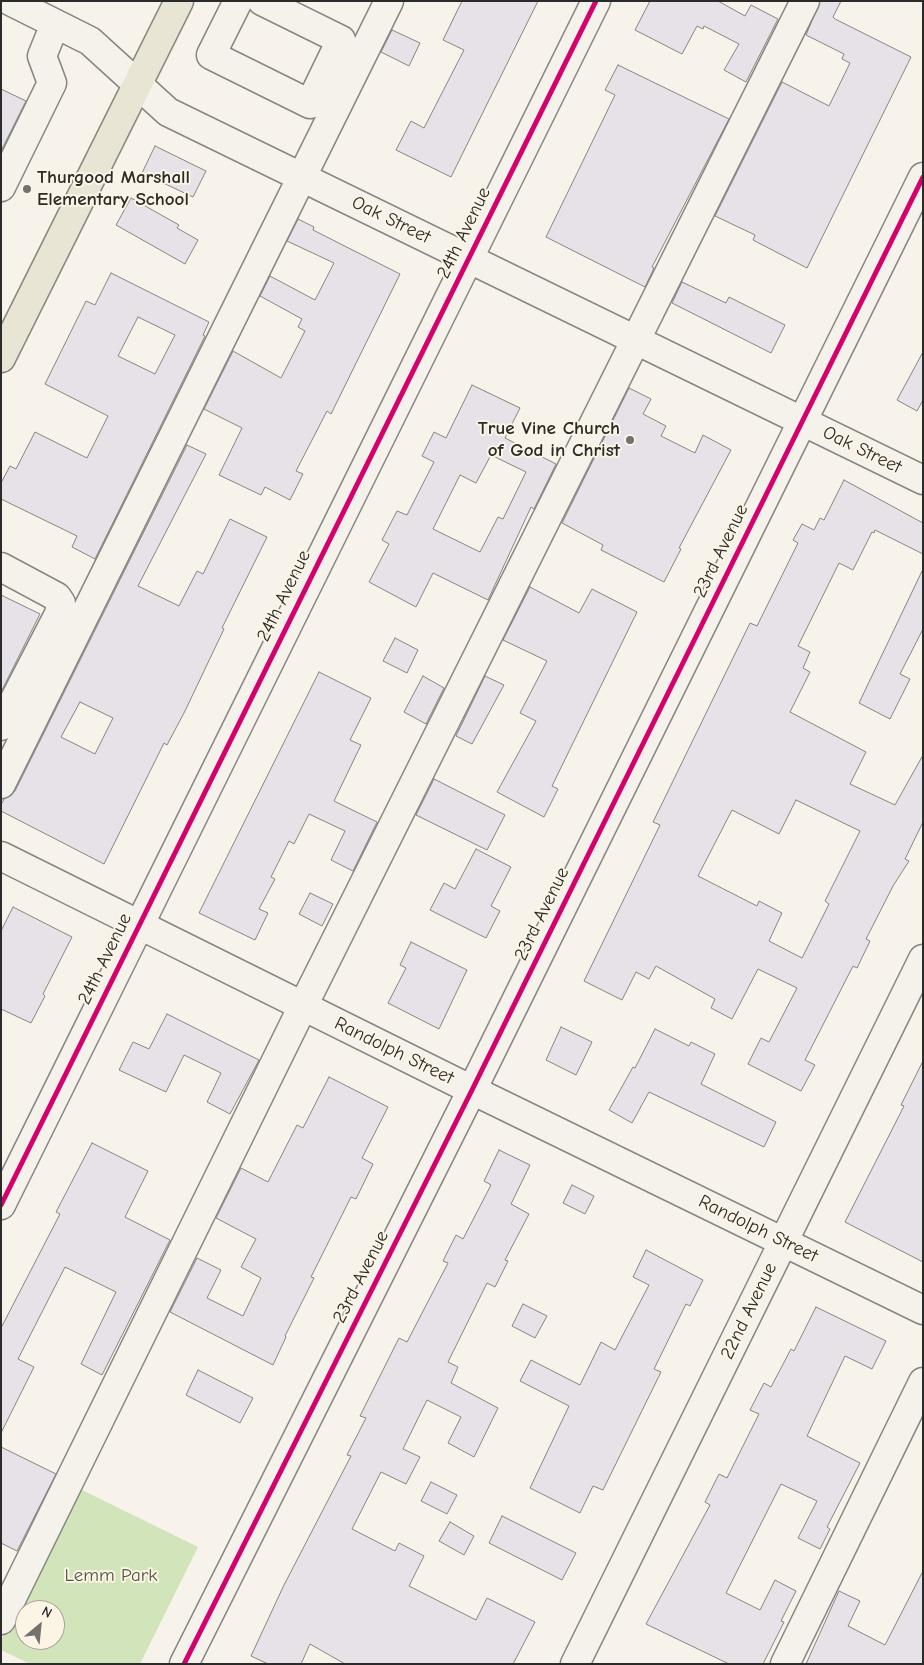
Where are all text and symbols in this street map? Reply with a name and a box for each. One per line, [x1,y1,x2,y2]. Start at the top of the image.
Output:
place label: Thurgood Marshall Elementary School [37,167,190,211]
marker: Thurgood Marshall Elementary School [21,183,33,195]
street label: 24th Avenue [432,184,496,282]
street label: Oak Street [348,191,434,249]
place label: True Vine Church of God in Christ [478,418,620,462]
street label: Oak Street [819,421,905,479]
marker: True Vine Church of God in Christ [624,434,636,446]
street label: 23rd Avenue [689,501,753,601]
street label: 24th Avenue [252,547,316,645]
street label: 23rd Avenue [510,864,574,964]
street label: 24th Avenue [73,910,137,1008]
street label: Randolph Street [331,1012,457,1090]
street label: Randolph Street [695,1190,821,1268]
street label: 23rd Avenue [328,1227,394,1327]
street label: 22nd Avenue [716,1259,782,1363]
park label: Lemm Park [65,1565,157,1587]
north arrow [15,1600,65,1650]
text: N [39,1603,55,1622]

